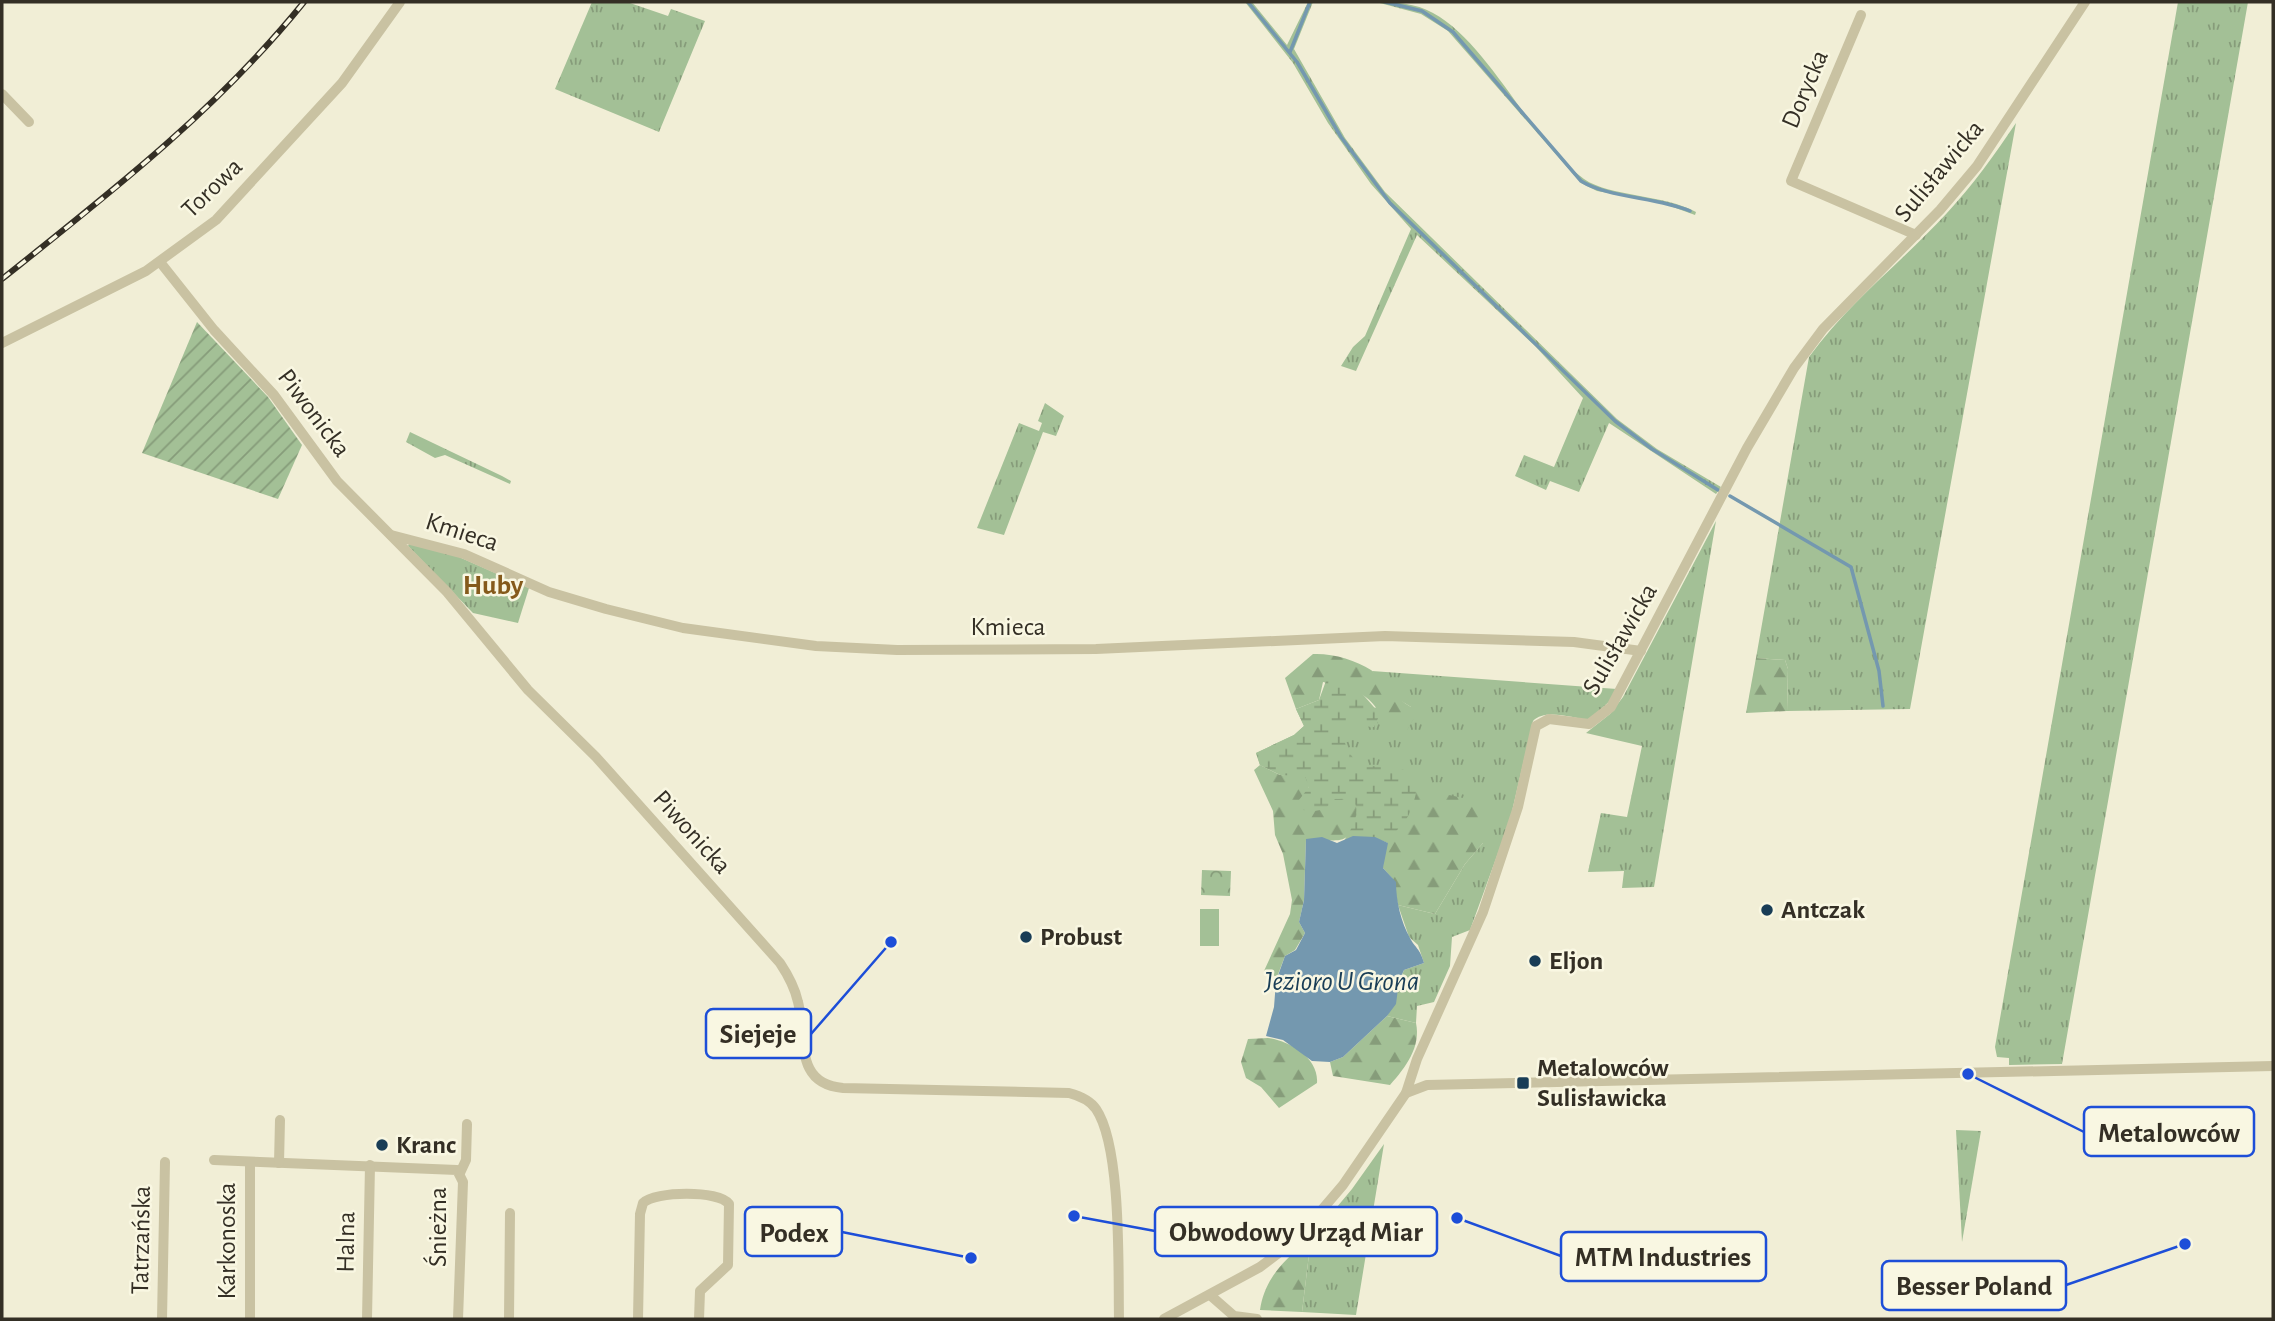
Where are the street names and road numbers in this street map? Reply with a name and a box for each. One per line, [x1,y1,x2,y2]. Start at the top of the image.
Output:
street label: Dorycka [1777,46,1833,132]
street label: Sulisławicka [1889,115,1989,227]
street label: Torowa [177,153,247,223]
street label: Piwonicka [273,364,355,462]
street label: Kmieca [422,508,502,556]
street label: Sulisławicka [1578,579,1662,699]
street label: Kmieca [971,614,1045,640]
street label: Piwonicka [648,785,736,879]
street label: Karkonoska [214,1182,240,1300]
street label: Tatrzańska [127,1185,155,1295]
street label: Śnieżna [422,1187,451,1267]
street label: Halna [332,1211,360,1273]

